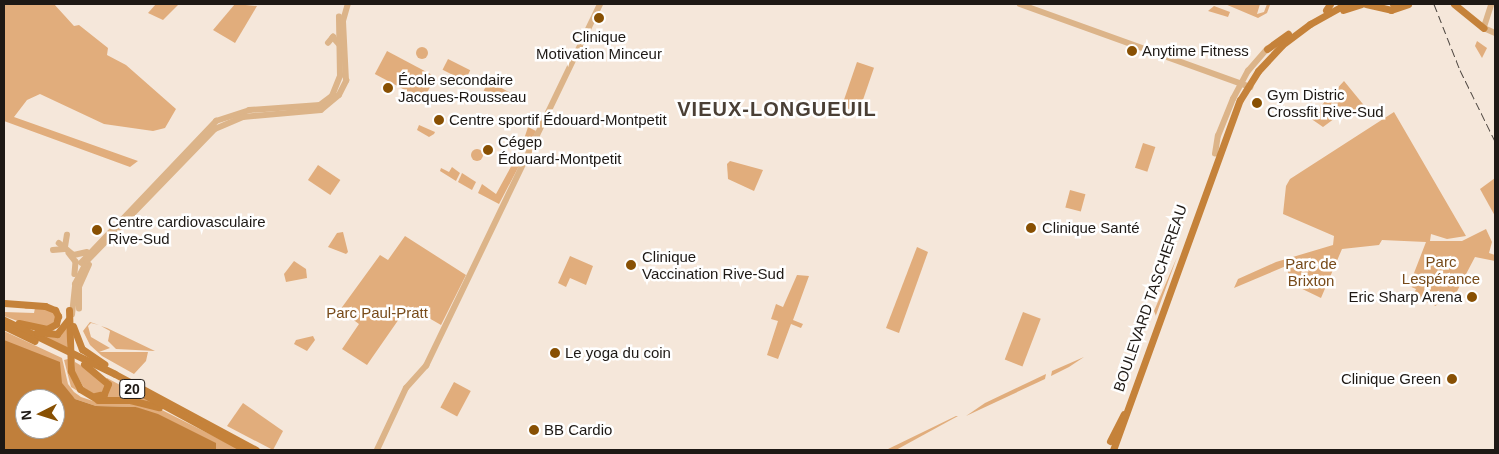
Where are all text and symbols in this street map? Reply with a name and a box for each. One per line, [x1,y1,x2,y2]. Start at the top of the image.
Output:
marker: Clinique Motivation Minceur [592,11,606,25]
place label: Clinique Motivation Minceur [536,27,662,62]
place label: Anytime Fitness [1142,42,1249,60]
marker: Anytime Fitness [1126,45,1138,57]
place label: École secondaire Jacques-Rousseau [398,70,526,105]
marker: École secondaire Jacques-Rousseau [382,82,394,94]
place label: Gym Distric Crossfit Rive-Sud [1267,85,1384,120]
district label: VIEUX-LONGUEUIL [675,97,879,121]
marker: Gym Distric Crossfit Rive-Sud [1251,97,1263,109]
place label: Centre sportif Édouard-Montpetit [449,111,667,129]
marker: Centre sportif Édouard-Montpetit [433,114,445,126]
place label: Cégep Édouard-Montpetit [498,132,621,167]
marker: Cégep Édouard-Montpetit [482,144,494,156]
street label: BOULEVARD TASCHEREAU [1109,202,1191,394]
place label: Centre cardiovasculaire Rive-Sud [108,212,266,247]
place label: Clinique Santé [1042,219,1140,237]
marker: Clinique Santé [1024,221,1038,235]
marker: Centre cardiovasculaire Rive-Sud [90,223,104,237]
place label: Clinique Vaccination Rive-Sud [642,247,784,282]
park label: Parc Lespérance [1402,252,1480,287]
park label: Parc de Brixton [1285,254,1337,289]
marker: Clinique Vaccination Rive-Sud [624,258,638,272]
place label: Eric Sharp Arena [1348,288,1462,306]
marker: Eric Sharp Arena [1466,291,1478,303]
park label: Parc Paul-Pratt [326,304,428,322]
place label: Le yoga du coin [565,344,671,362]
marker: Le yoga du coin [549,347,561,359]
place label: Clinique Green [1341,370,1441,388]
marker: Clinique Green [1445,372,1459,386]
road number: 20 [118,378,146,400]
north arrow [15,389,65,439]
text: N [18,409,34,421]
place label: BB Cardio [544,421,612,439]
marker: BB Cardio [528,424,540,436]

